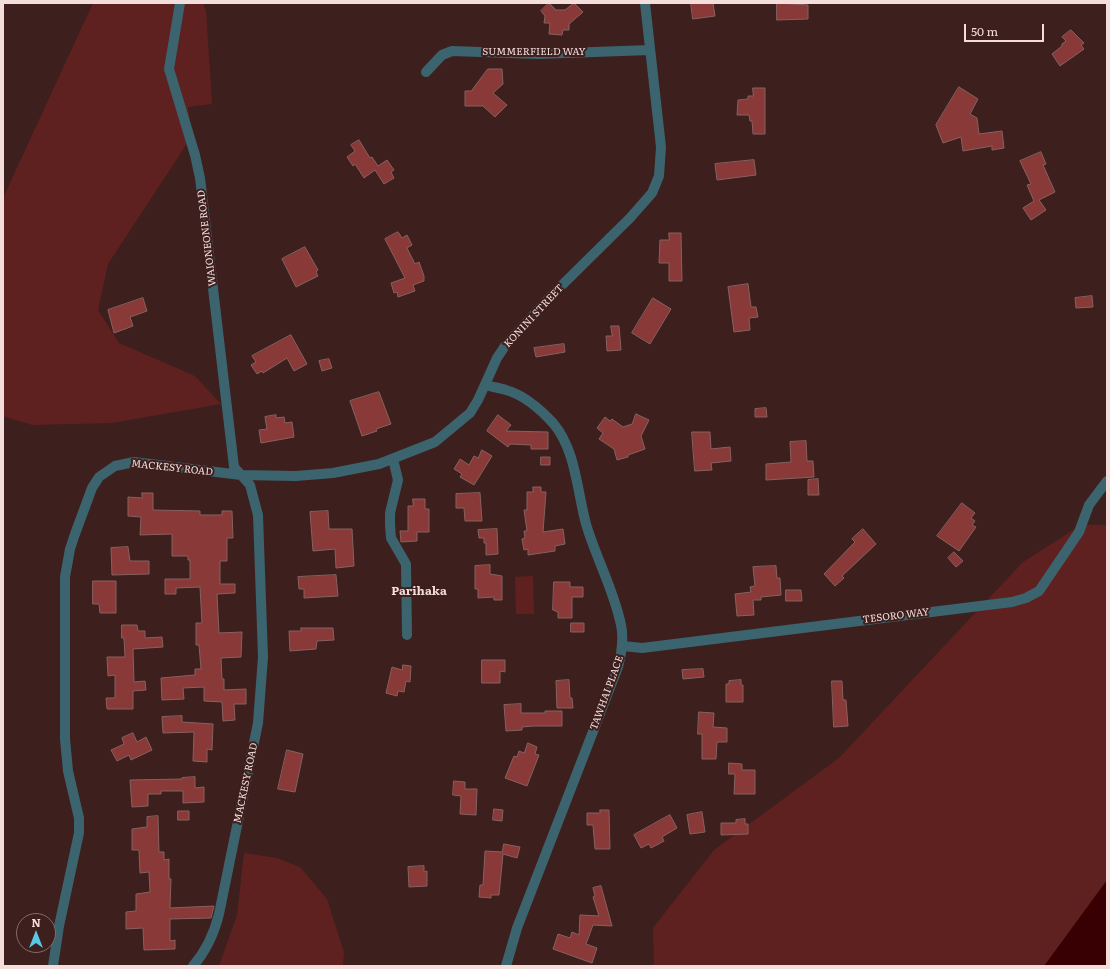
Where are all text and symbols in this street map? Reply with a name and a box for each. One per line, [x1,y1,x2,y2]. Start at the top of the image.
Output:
scale bar [966,16,1046,42]
text: 50 m [971,22,998,40]
street label: SUMMERFIELD WAY [482,46,586,58]
street label: WAIONEONE ROAD [195,189,219,287]
street label: KONINI STREET [502,282,566,350]
street label: MACKESY ROAD [131,458,213,478]
district label: Parihaka [391,584,447,598]
street label: TESORO WAY [862,606,930,626]
street label: TAWHAI PLACE [588,654,626,732]
street label: MACKESY ROAD [232,742,260,824]
north arrow [16,913,56,953]
text: N [31,914,41,930]

